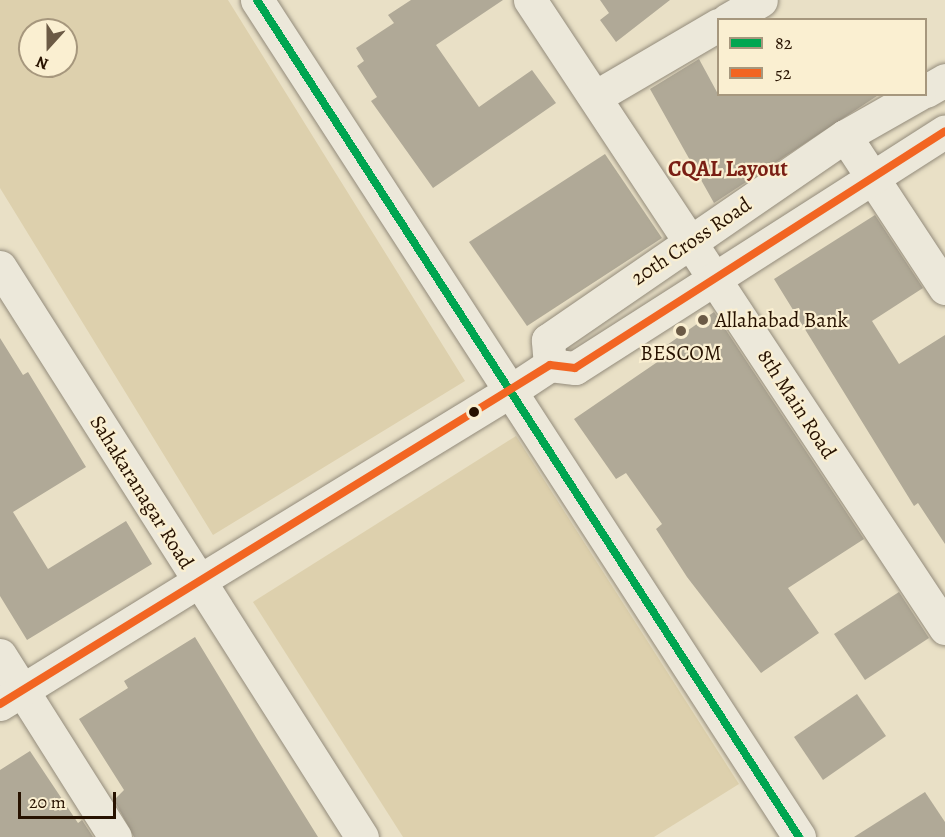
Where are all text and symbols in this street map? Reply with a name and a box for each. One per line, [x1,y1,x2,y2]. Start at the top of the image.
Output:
north arrow [18,18,78,78]
legend [717,18,927,96]
text: 82 [775,31,792,55]
text: N [33,51,52,75]
text: 52 [775,61,791,85]
district label: CQAL Layout [668,157,788,183]
street label: 20th Cross Road [626,192,756,290]
place label: Allahabad Bank [715,307,848,333]
marker: Allahabad Bank [696,313,710,327]
marker: BESCOM [674,324,688,338]
place label: BESCOM [640,340,722,366]
street label: 8th Main Road [752,345,842,463]
unlabelled marker [468,406,480,418]
street label: Sahakaranagar Road [85,411,199,573]
scale bar [21,780,118,818]
text: 20 m [29,790,66,814]

